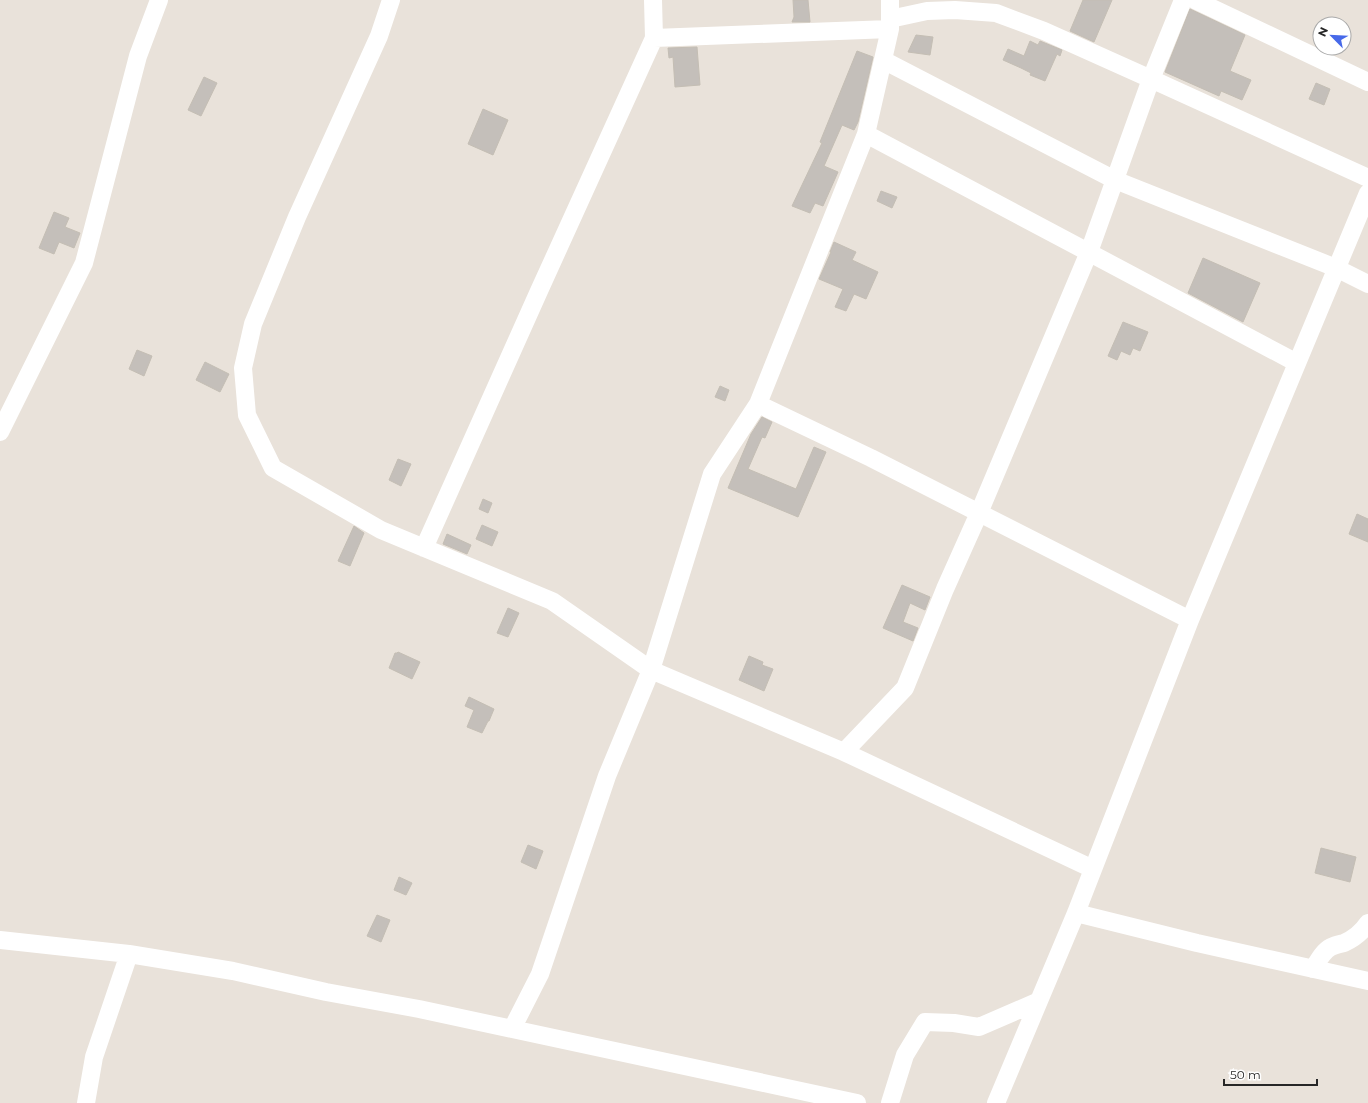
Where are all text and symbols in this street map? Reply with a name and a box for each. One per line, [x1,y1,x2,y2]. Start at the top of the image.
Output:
north arrow [1312,16,1352,56]
text: N [1315,25,1331,39]
scale bar [1224,1061,1317,1087]
text: 50 m [1230,1067,1261,1082]

